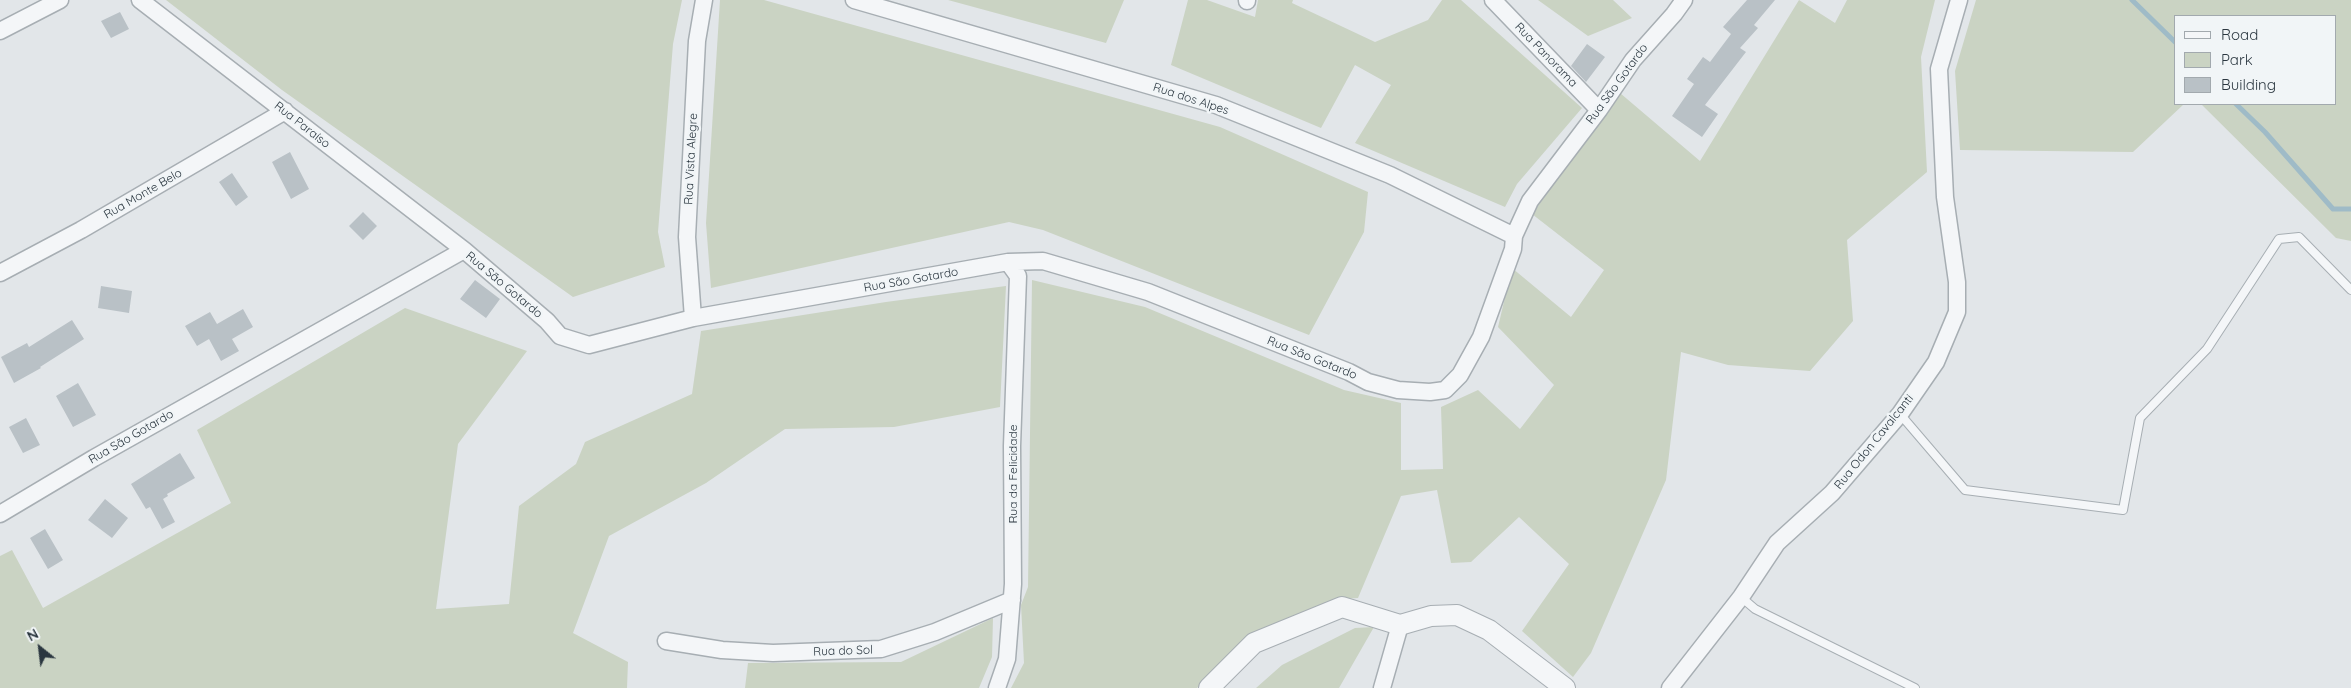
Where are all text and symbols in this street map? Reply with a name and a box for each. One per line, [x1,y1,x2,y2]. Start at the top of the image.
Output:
legend [2174,15,2336,105]
street label: Rua Panorama [1512,20,1580,90]
text: Road [2221,25,2258,44]
street label: Rua São Gotardo [1583,41,1651,127]
text: Park [2221,50,2253,69]
text: Building [2221,75,2276,94]
street label: Rua dos Alpes [1151,80,1231,118]
street label: Rua Paraíso [271,99,333,151]
street label: Rua Vista Alegre [681,113,701,205]
street label: Rua Monte Belo [101,166,185,222]
street label: Rua São Gotardo [463,249,545,321]
street label: Rua São Gotardo [863,265,959,295]
street label: Rua São Gotardo [1265,333,1359,383]
street label: Rua Odon Cavalcanti [1831,392,1917,492]
street label: Rua São Gotardo [86,407,176,467]
street label: Rua da Felicidade [1006,424,1020,524]
north arrow [15,623,65,673]
text: N [24,625,42,645]
street label: Rua do Sol [813,643,873,659]

